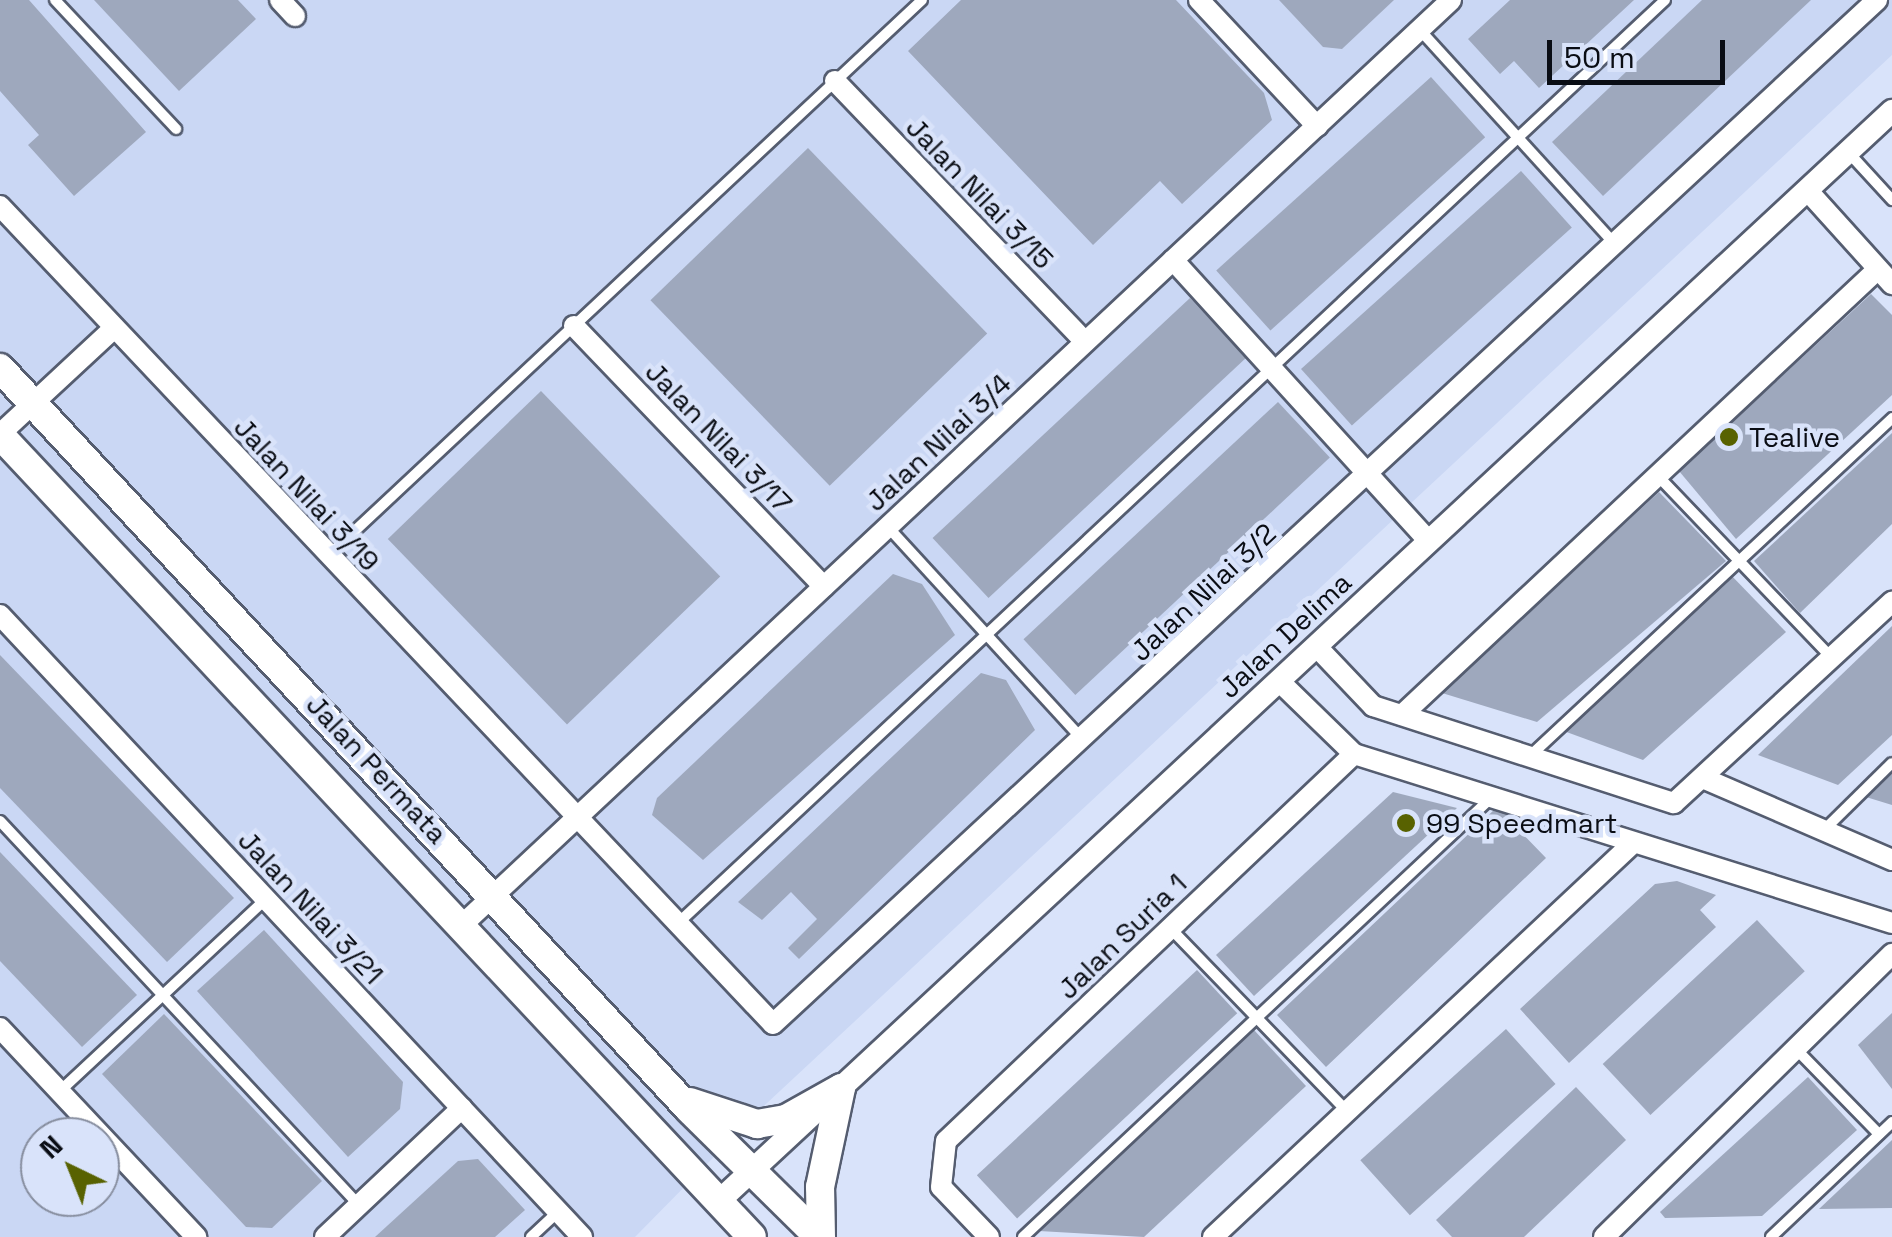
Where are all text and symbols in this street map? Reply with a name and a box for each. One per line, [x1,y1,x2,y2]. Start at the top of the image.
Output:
scale bar [1552,20,1730,82]
text: 50 m [1564,38,1635,77]
street label: Jalan Nilai 3/15 [899,110,1061,276]
street label: Jalan Nilai 3/17 [639,355,799,519]
street label: Jalan Nilai 3/4 [858,366,1018,518]
street label: Jalan Nilai 3/19 [227,410,387,578]
place label: Tealive [1749,420,1840,454]
marker: Tealive [1718,426,1740,448]
street label: Jalan Nilai 3/2 [1124,516,1282,668]
street label: Jalan Delima [1212,565,1358,705]
street label: Jalan Permata [300,688,454,850]
place label: 99 Speedmart [1426,806,1617,840]
marker: 99 Speedmart [1395,812,1417,834]
street label: Jalan Nilai 3/21 [231,823,391,991]
street label: Jalan Suria 1 [1051,866,1193,1006]
north arrow [20,1117,120,1217]
text: N [32,1127,70,1166]

